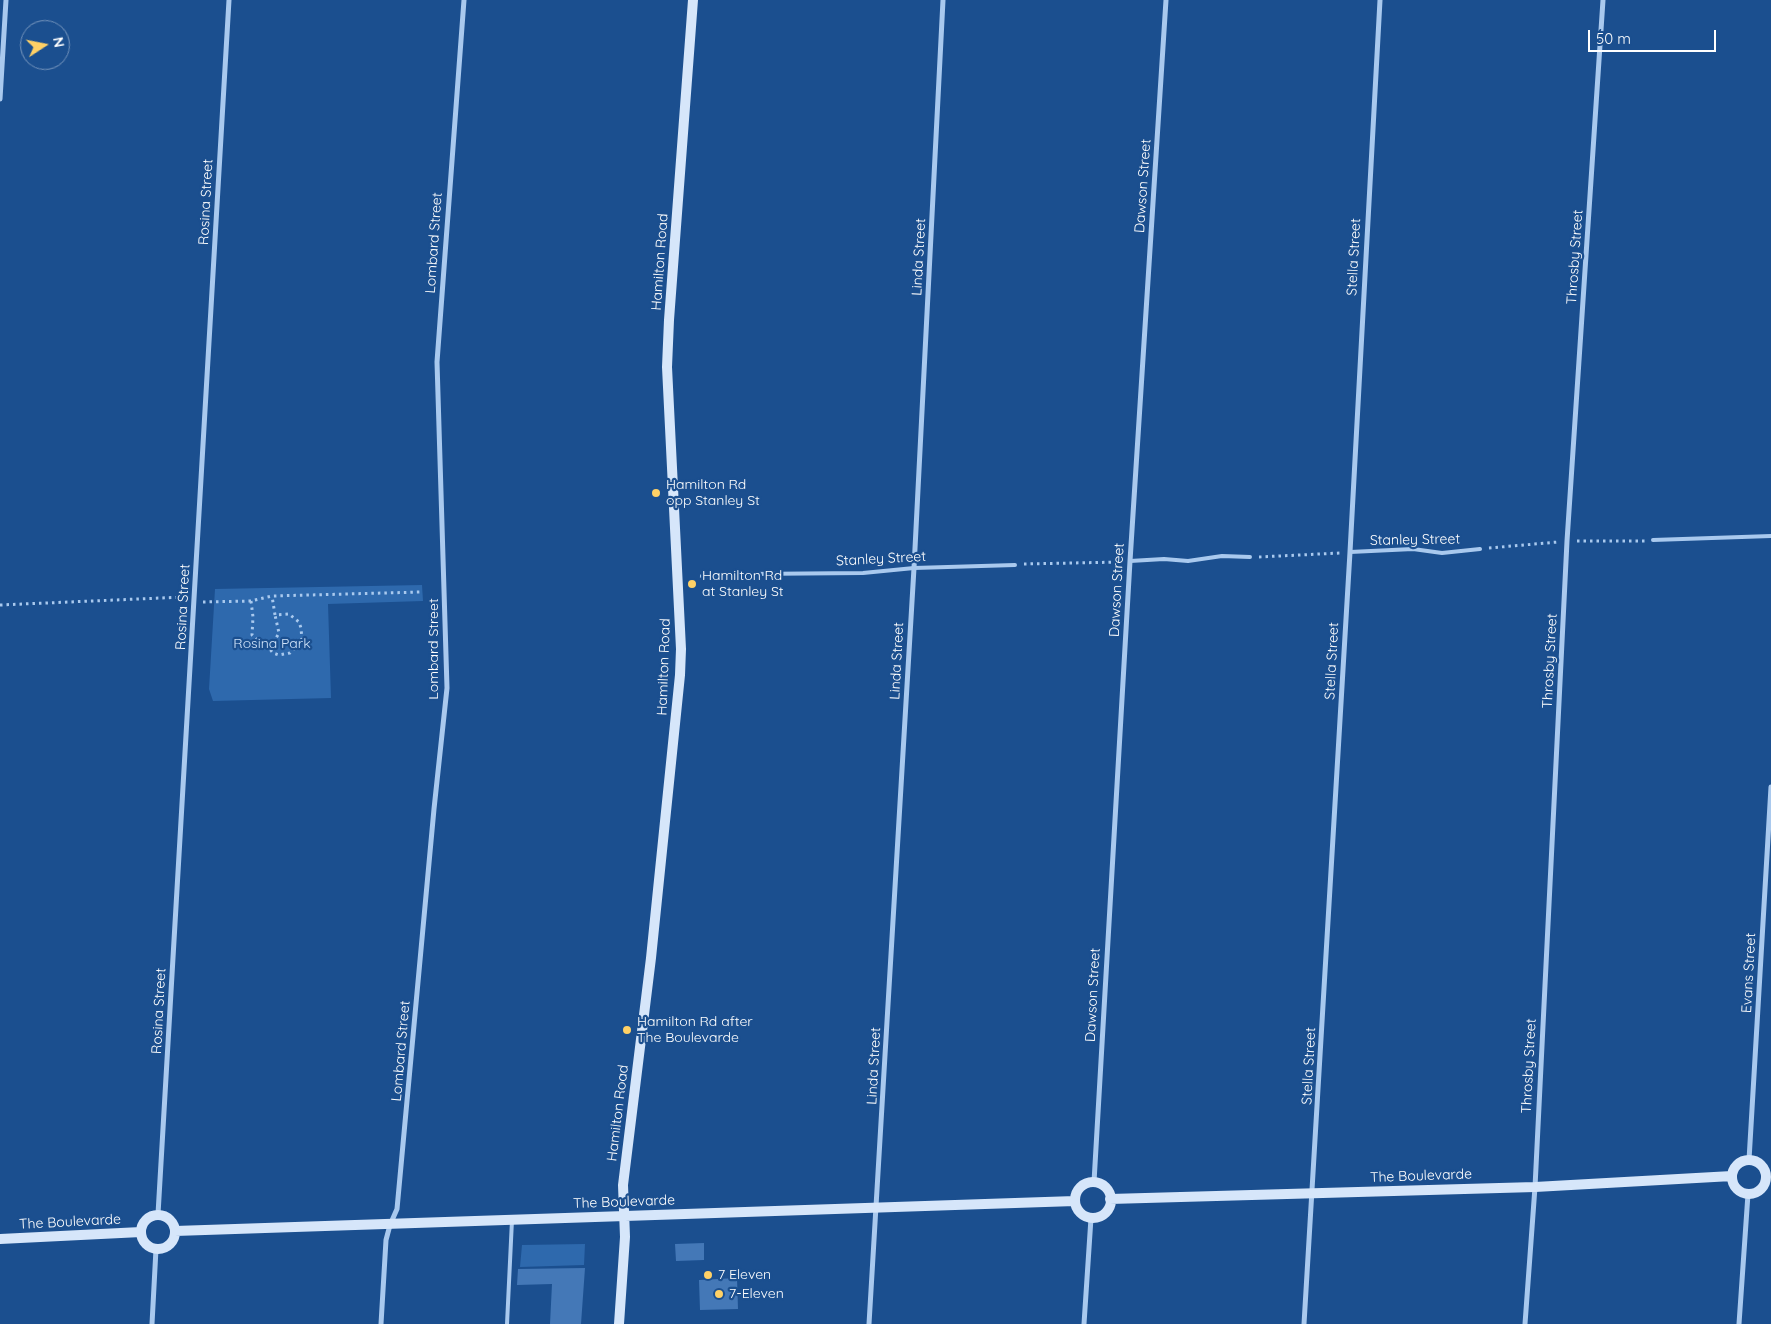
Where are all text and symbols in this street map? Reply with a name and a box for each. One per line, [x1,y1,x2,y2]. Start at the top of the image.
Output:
north arrow [20,20,70,70]
scale bar [1591,20,1718,52]
text: 50 m [1596,29,1631,48]
text: N [49,36,69,49]
street label: Dawson Street [1131,138,1155,234]
street label: Rosina Street [195,159,217,245]
street label: Lombard Street [422,192,446,294]
street label: Throsby Street [1563,209,1587,305]
street label: Hamilton Road [648,213,672,311]
street label: Linda Street [909,218,929,296]
street label: Stella Street [1344,218,1364,296]
place label: Hamilton Rd opp Stanley St [666,477,760,510]
marker: Hamilton Rd opp Stanley St [650,487,662,499]
street label: Stanley Street [1370,531,1460,549]
street label: Dawson Street [1106,543,1128,637]
street label: Stanley Street [836,548,926,570]
street label: Rosina Street [172,564,194,650]
place label: Hamilton Rd at Stanley St [702,568,784,600]
marker: Hamilton Rd at Stanley St [686,578,698,590]
street label: Lombard Street [426,598,442,700]
street label: Throsby Street [1539,613,1561,709]
street label: Hamilton Road [654,618,674,716]
street label: Linda Street [887,622,907,700]
street label: Stella Street [1322,622,1342,700]
park label: Rosina Park [233,636,311,652]
street label: Evans Street [1739,932,1759,1014]
street label: Dawson Street [1082,948,1104,1042]
street label: Rosina Street [148,968,170,1054]
street label: Lombard Street [388,1000,414,1102]
place label: Hamilton Rd after The Boulevarde [637,1014,753,1046]
street label: Throsby Street [1518,1018,1540,1114]
marker: Hamilton Rd after The Boulevarde [621,1024,633,1036]
street label: Linda Street [864,1027,884,1105]
street label: Stella Street [1299,1027,1319,1105]
street label: Hamilton Road [604,1064,632,1162]
street label: The Boulevarde [1370,1166,1472,1186]
street label: The Boulevarde [573,1192,675,1212]
street label: The Boulevarde [19,1211,121,1233]
place label: 7 Eleven [718,1267,771,1283]
marker: 7 Eleven [702,1269,714,1281]
place label: 7-Eleven [729,1286,784,1302]
marker: 7-Eleven [713,1288,725,1300]

